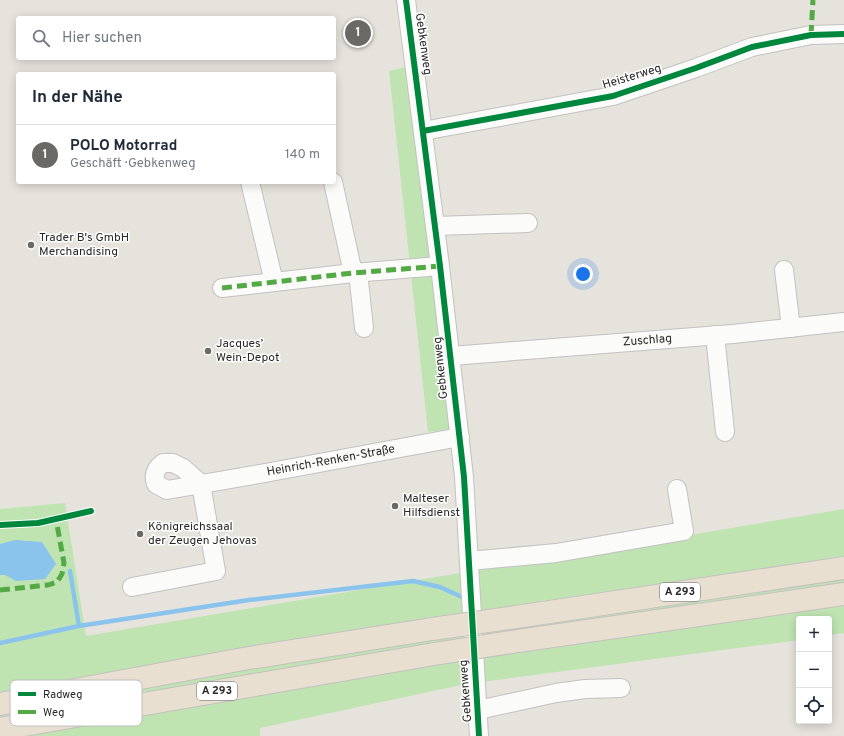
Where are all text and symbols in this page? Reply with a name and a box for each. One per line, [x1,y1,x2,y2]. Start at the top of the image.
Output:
street label: Gebkenweg [411,12,435,76]
search box [16,16,336,60]
pin: 1 [345,18,371,48]
icon: search [30,27,52,49]
text: Hier suchen [62,29,142,48]
street label: Heisterweg [600,60,664,94]
text: In der Nähe [32,87,123,109]
text: POLO Motorrad [70,137,177,156]
text: 1 [42,147,48,163]
text: 140 m [285,147,320,163]
text: Geschäft · Gebkenweg [70,156,196,172]
place label: Trader B's GmbH Merchandising [39,230,129,260]
marker: Trader B's GmbH Merchandising [26,240,36,250]
your location [573,264,593,284]
street label: Zuschlag [622,331,673,351]
place label: Jacques’ Wein-Depot [216,336,279,366]
street label: Gebkenweg [430,336,452,400]
marker: Jacques’ Wein-Depot [203,346,213,356]
street label: Heinrich-Renken-Straße [265,441,396,481]
place label: Malteser Hilfsdienst [403,491,460,521]
marker: Malteser Hilfsdienst [390,501,400,511]
place label: Königreichssaal der Zeugen Jehovas [148,519,257,549]
marker: Königreichssaal der Zeugen Jehovas [135,529,145,539]
road number: A 293 [660,583,700,601]
map controls [796,616,832,724]
button: + [796,616,832,652]
button: − [796,652,832,688]
street label: Gebkenweg [456,659,476,723]
legend [10,680,142,726]
road number: A 293 [197,682,237,700]
text: Radweg [43,688,82,702]
button: locate [796,688,832,724]
text: Weg [43,706,64,720]

